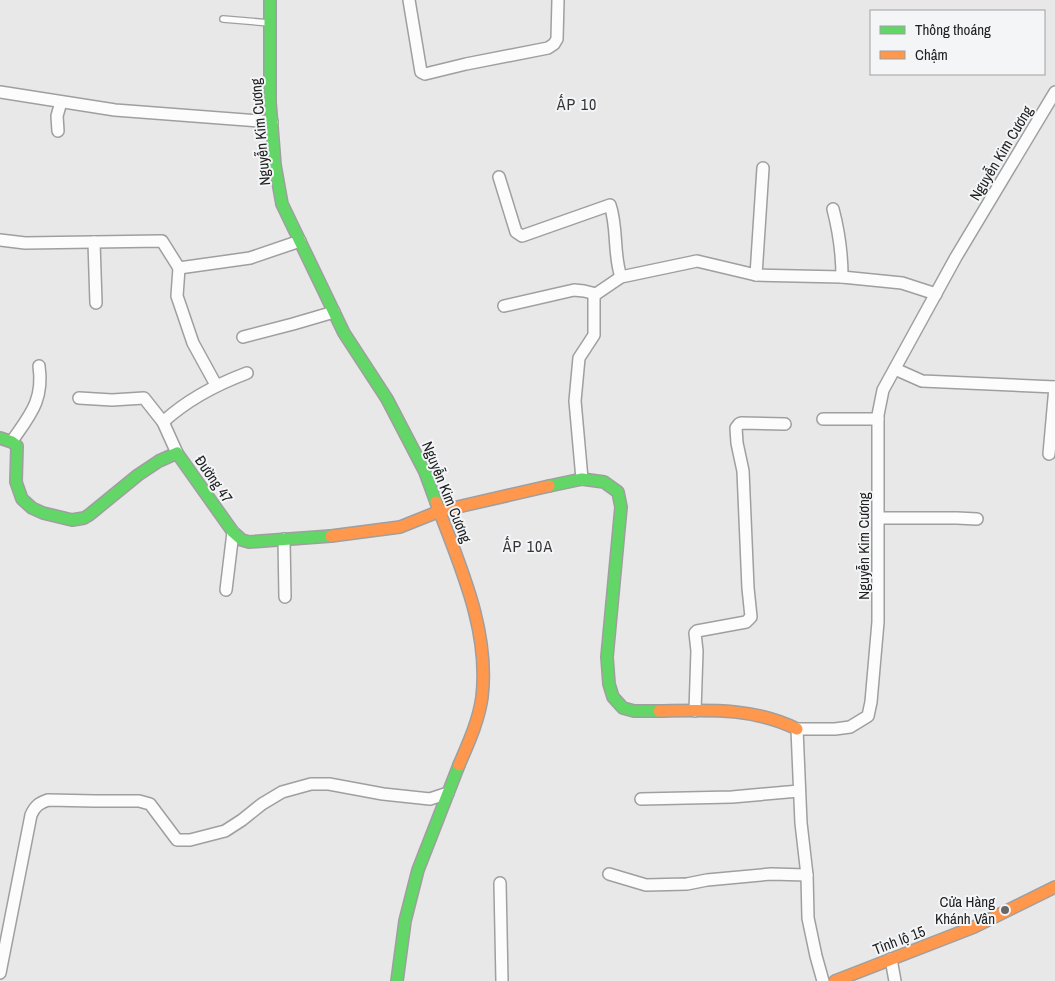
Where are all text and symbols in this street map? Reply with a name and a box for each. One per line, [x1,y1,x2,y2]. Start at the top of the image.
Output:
legend [870,10,1045,75]
text: Thông thoáng [915,19,991,40]
text: Chậm [915,44,948,65]
street label: Nguyễn Kim Cương [245,77,275,186]
district label: ẤP 10 [556,93,597,115]
street label: Nguyễn Kim Cương [964,101,1038,204]
street label: Nguyễn Kim Cương [417,438,477,546]
street label: Đường 47 [190,451,238,507]
street label: Nguyễn Kim Cương [853,492,874,600]
district label: ẤP 10A [502,535,553,557]
place label: Cửa Hàng Khánh Vân [935,891,995,929]
marker: Cửa Hàng Khánh Vân [999,904,1011,916]
street label: Tỉnh lộ 15 [870,920,928,960]

